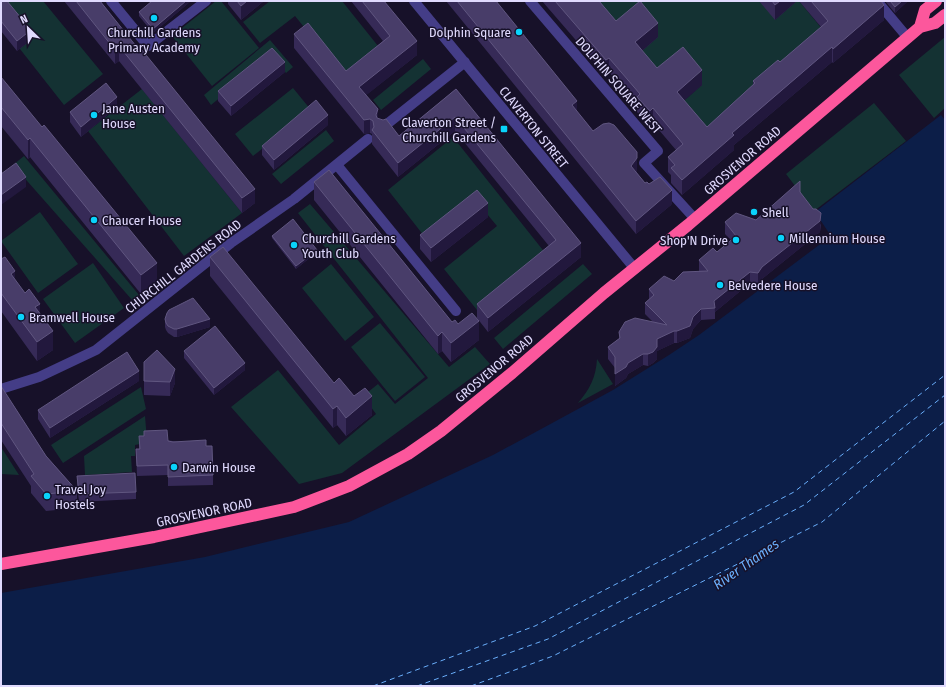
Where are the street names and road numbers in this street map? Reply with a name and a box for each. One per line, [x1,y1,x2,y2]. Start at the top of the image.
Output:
street label: DOLPHIN SQUARE WEST [572,34,665,137]
street label: CLAVERTON STREET [496,83,571,171]
street label: GROSVENOR ROAD [701,123,784,198]
street label: CHURCHILL GARDENS ROAD [122,216,244,316]
street label: GROSVENOR ROAD [452,331,536,405]
street label: GROSVENOR ROAD [155,495,253,530]

